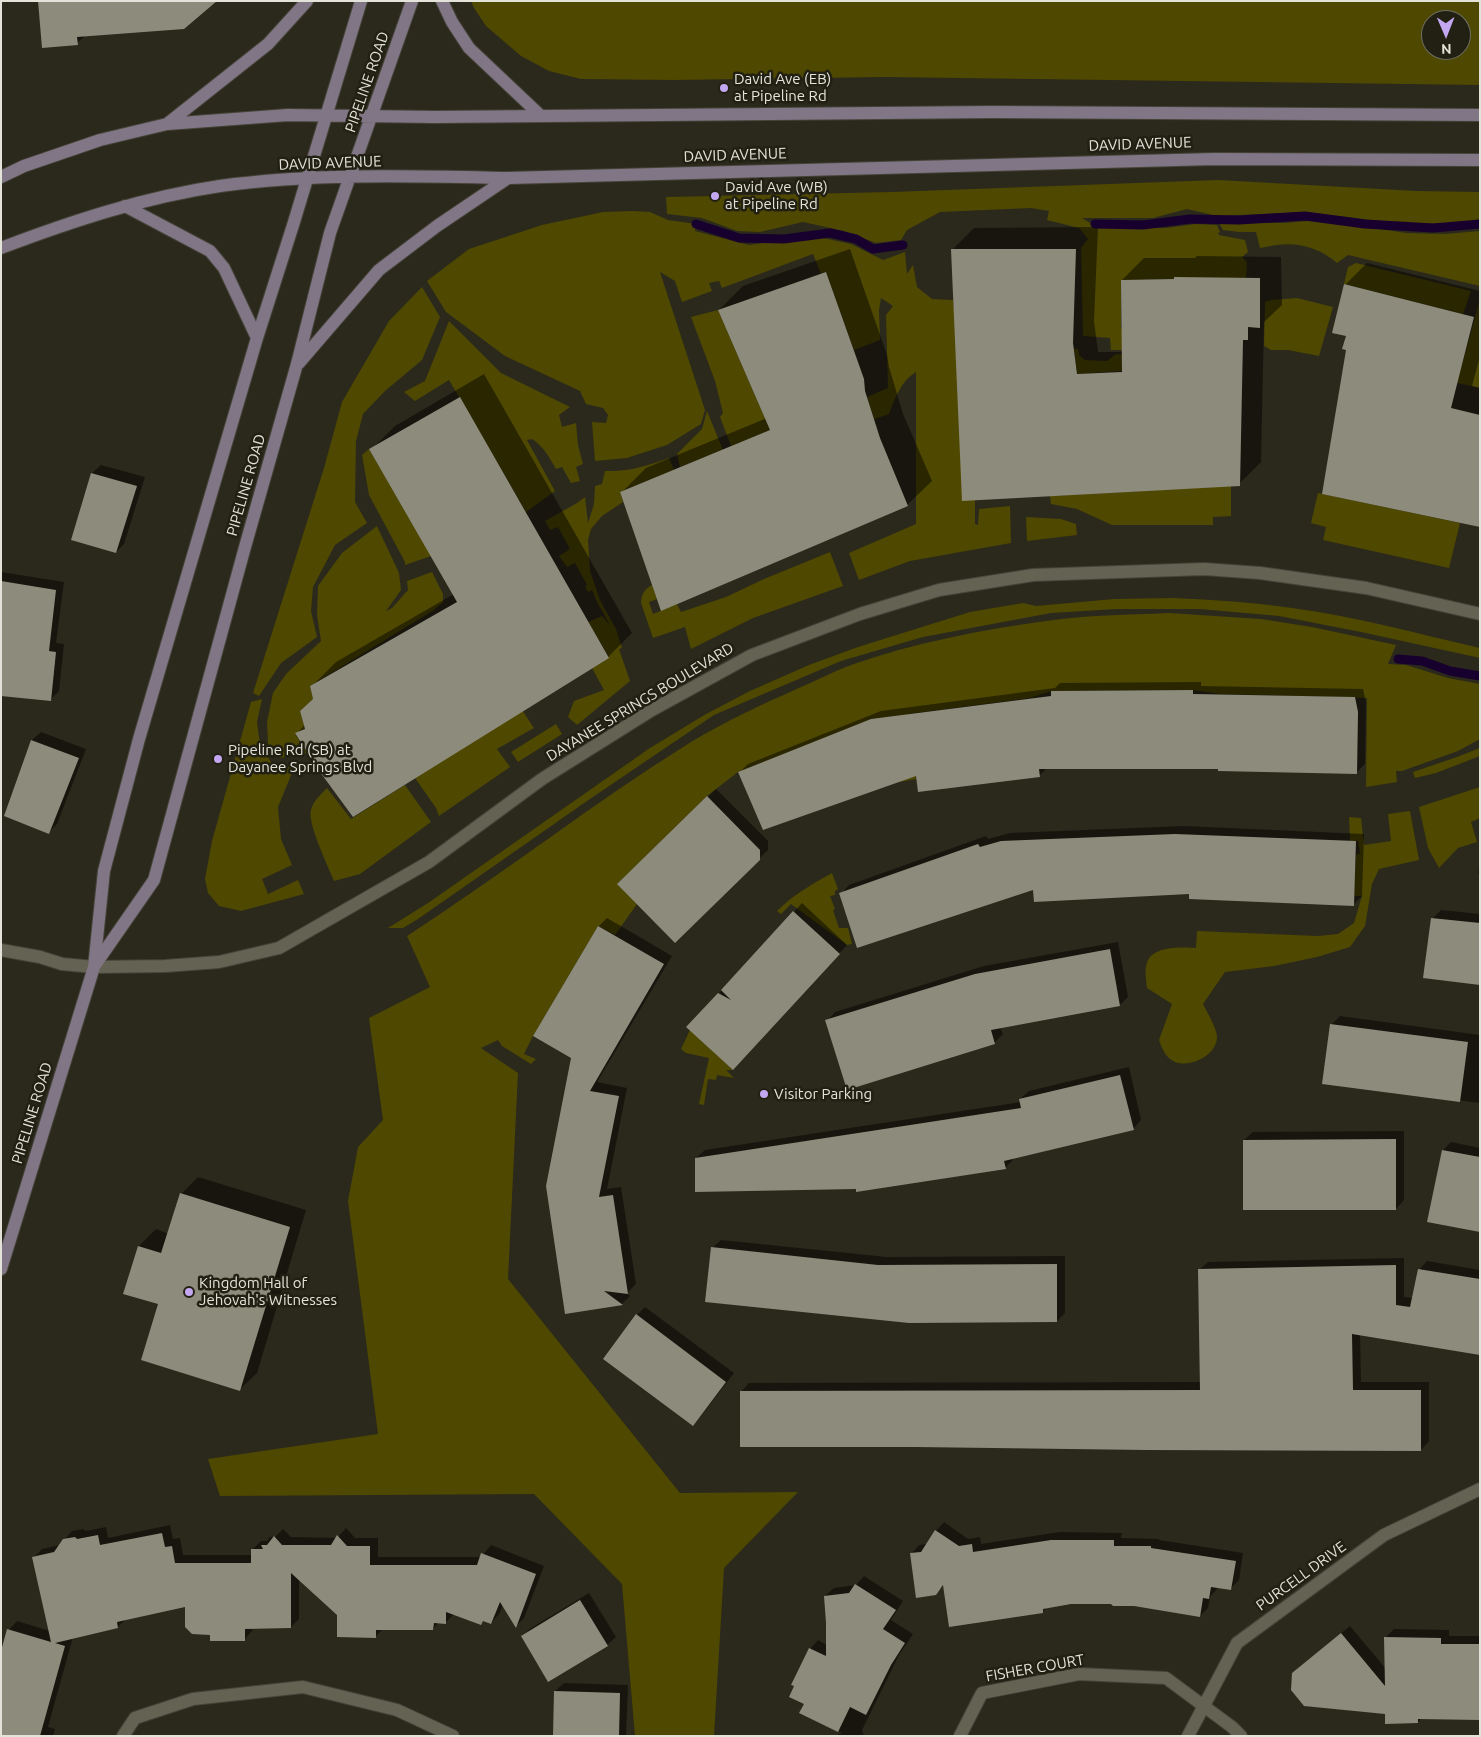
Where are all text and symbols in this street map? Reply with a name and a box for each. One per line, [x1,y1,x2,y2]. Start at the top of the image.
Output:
north arrow [1421,10,1471,60]
street label: PIPELINE ROAD [341,29,393,135]
text: N [1441,41,1452,57]
place label: David Ave (EB) at Pipeline Rd [734,70,831,105]
marker: David Ave (EB) at Pipeline Rd [718,82,730,94]
street label: DAVID AVENUE [1088,133,1192,155]
street label: DAVID AVENUE [683,144,787,166]
street label: DAVID AVENUE [278,152,382,174]
place label: David Ave (WB) at Pipeline Rd [725,178,828,213]
marker: David Ave (WB) at Pipeline Rd [709,190,721,202]
street label: PIPELINE ROAD [223,432,269,538]
street label: DAYANEE SPRINGS BOULEVARD [543,639,737,765]
place label: Pipeline Rd (SB) at Dayanee Springs Blvd [228,741,372,776]
marker: Pipeline Rd (SB) at Dayanee Springs Blvd [212,753,224,765]
street label: PIPELINE ROAD [8,1060,56,1166]
place label: Visitor Parking [774,1085,872,1103]
marker: Visitor Parking [758,1088,770,1100]
place label: Kingdom Hall of Jehovah's Witnesses [199,1274,337,1309]
marker: Kingdom Hall of Jehovah's Witnesses [183,1286,195,1298]
street label: PURCELL DRIVE [1253,1537,1349,1615]
street label: FISHER COURT [984,1650,1086,1686]

